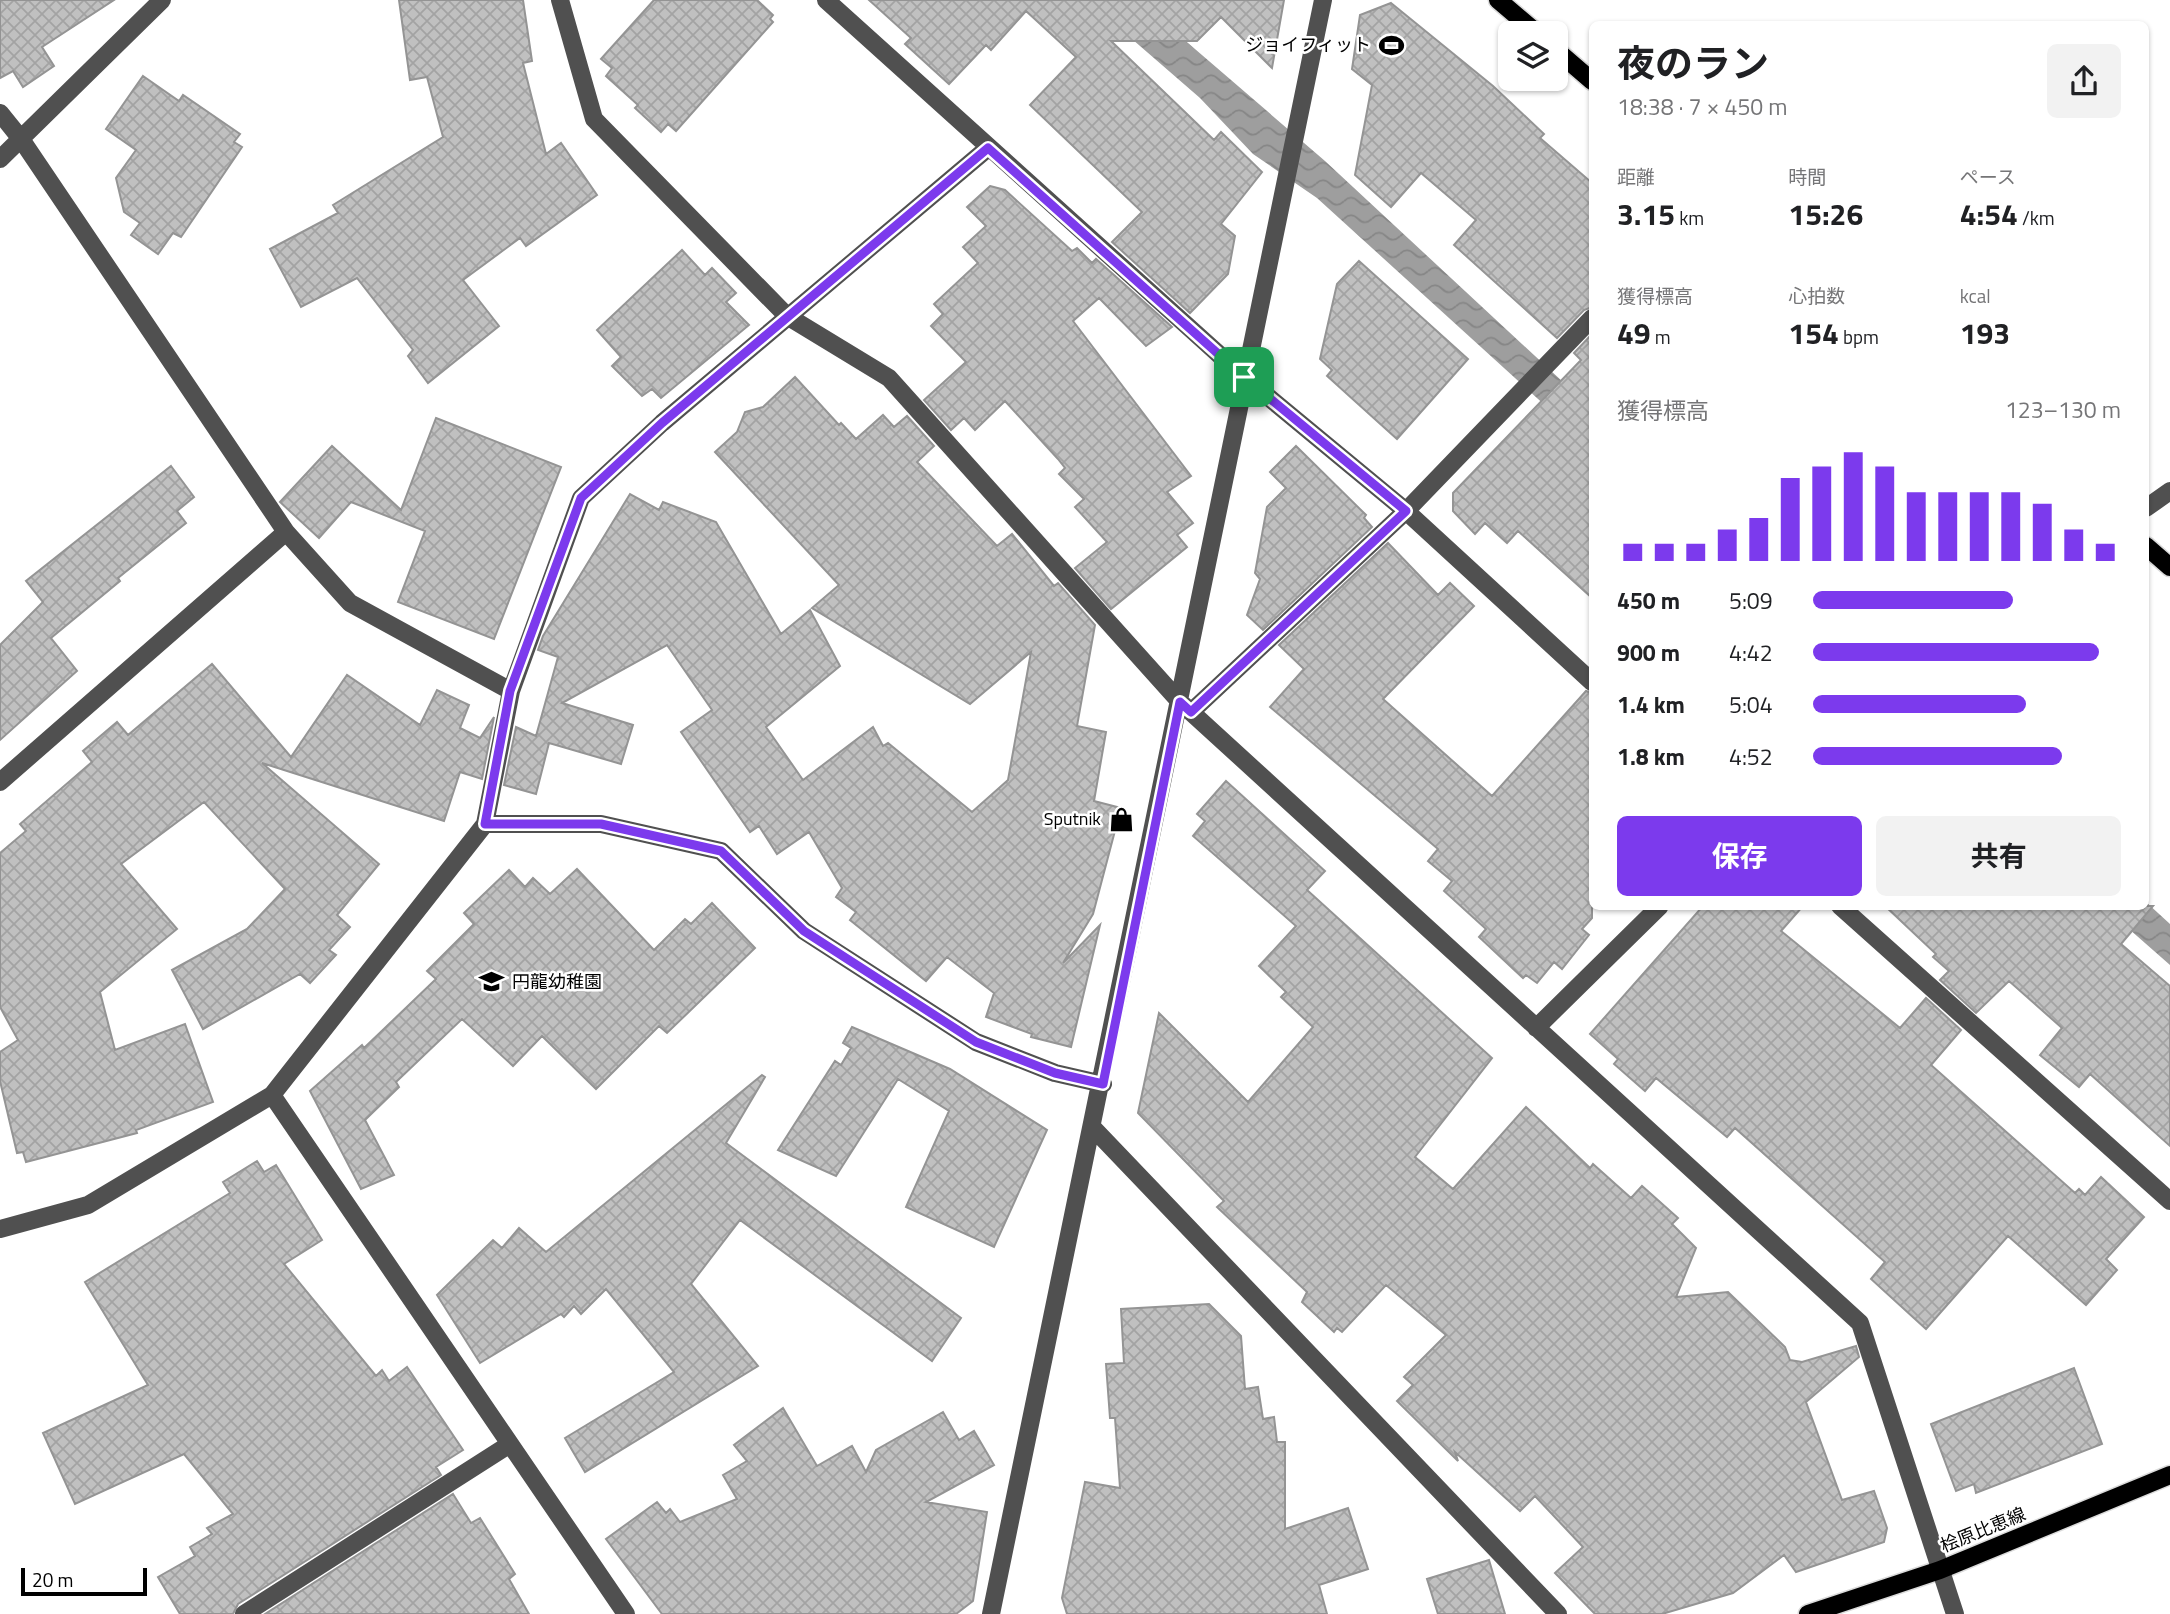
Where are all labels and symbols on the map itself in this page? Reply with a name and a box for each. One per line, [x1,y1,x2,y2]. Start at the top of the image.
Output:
place label: ジョイフィット [1245,31,1371,58]
sports icon: ジョイフィット [1377,31,1405,59]
pin [1214,347,1274,407]
place label: Sputnik [1044,805,1101,832]
shop icon: Sputnik [1107,805,1135,833]
school or university icon: 円龍幼稚園 [478,968,506,996]
place label: 円龍幼稚園 [512,968,602,995]
street label: 桧原比恵線 [1936,1500,2030,1559]
scale bar [21,1565,147,1597]

